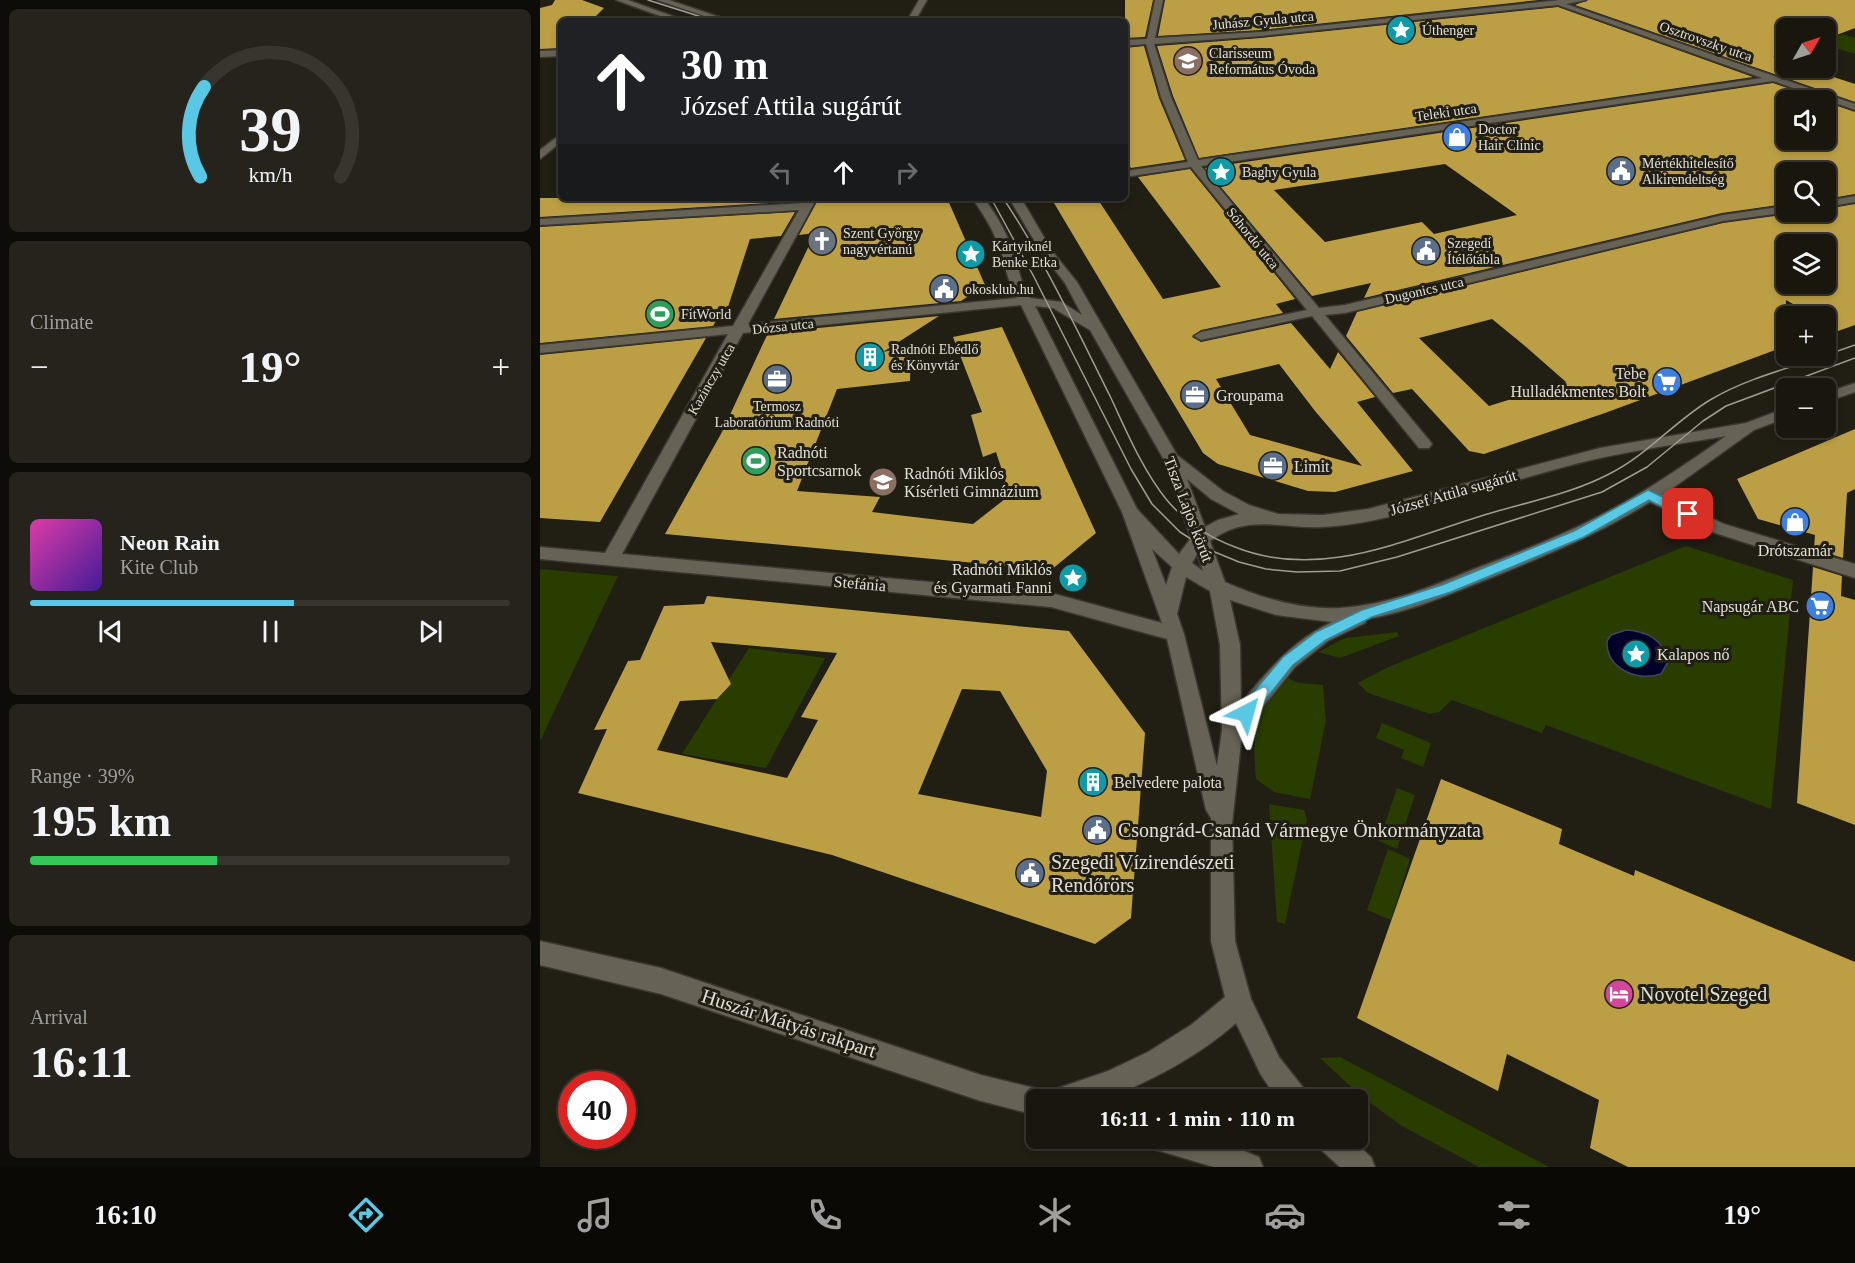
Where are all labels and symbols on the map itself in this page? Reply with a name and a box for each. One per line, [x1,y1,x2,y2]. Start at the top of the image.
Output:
street label: Juhász Gyula utca [1212,9,1315,32]
place icon: Úthenger [1385,14,1417,46]
north arrow [1776,18,1836,78]
street label: Osztrovszky utca [1658,19,1755,65]
place label: Úthenger [1422,22,1474,38]
school or university icon: Clarisseum Református Óvoda [1172,45,1204,77]
place label: Clarisseum Református Óvoda [1209,46,1316,77]
street label: Teleki utca [1415,101,1478,124]
shop icon: Doctor Hair Clinic [1441,121,1473,153]
place label: Doctor Hair Clinic [1478,122,1541,153]
public building icon: Mértékhitelesítő Alkirendeltség [1605,155,1637,187]
place icon: Baghy Gyula [1205,156,1237,188]
place label: Mértékhitelesítő Alkirendeltség [1642,156,1734,187]
place label: Baghy Gyula [1242,165,1317,180]
street label: Sóhordó utca [1223,205,1282,273]
church icon: Szent György nagyvértanú [806,225,838,257]
place label: Szent György nagyvértanú [843,226,920,257]
public building icon: Szegedi Ítélőtábla [1410,235,1442,267]
place label: Szegedi Ítélőtábla [1447,236,1501,267]
place icon: Kártyiknél Benke Etka [955,238,987,270]
place label: Kártyiknél Benke Etka [992,239,1058,270]
public building icon: okosklub.hu [928,273,960,305]
street label: Dugonics utca [1383,274,1466,307]
place label: okosklub.hu [965,282,1034,297]
sports icon: FitWorld [644,298,676,330]
place label: FitWorld [681,307,731,322]
street label: Dózsa utca [752,316,815,337]
street label: Kazinczy utca [685,340,738,418]
building icon: Radnóti Ebédlő és Könyvtár [854,341,886,373]
place label: Radnóti Ebédlő és Könyvtár [891,342,979,373]
office icon: Termosz Laboratórium Radnóti [761,363,793,395]
place label: Tebe Hulladékmentes Bolt [1510,365,1647,400]
supermarket icon: Tebe Hulladékmentes Bolt [1651,366,1683,398]
office icon: Groupama [1179,379,1211,411]
place label: Groupama [1216,387,1284,405]
place label: Termosz Laboratórium Radnóti [715,399,840,430]
place label: Radnóti Sportcsarnok [777,444,861,480]
sports icon: Radnóti Sportcsarnok [740,445,772,477]
office icon: Limit [1257,450,1289,482]
street label: Tisza Lajos körút [1160,454,1217,565]
place label: Limit [1294,458,1330,475]
place label: Radnóti Miklós Kísérleti Gimnázium [904,465,1039,500]
school or university icon: Radnóti Miklós Kísérleti Gimnázium [867,466,899,498]
street label: József Attila sugárút [1388,466,1519,520]
pin [1662,488,1713,539]
shop icon: Drótszamár [1779,506,1811,538]
place label: Drótszamár [1758,542,1833,559]
place label: Radnóti Miklós és Gyarmati Fanni [934,561,1053,597]
place icon: Radnóti Miklós és Gyarmati Fanni [1057,562,1089,594]
street label: Stefánia [833,573,887,594]
supermarket icon: Napsugár ABC [1804,590,1836,622]
place label: Napsugár ABC [1702,598,1799,616]
place icon: Kalapos nő [1620,638,1652,670]
place label: Kalapos nő [1657,646,1729,664]
position arrow [1214,681,1278,745]
building icon: Belvedere palota [1077,766,1109,798]
place label: Belvedere palota [1114,774,1222,792]
public building icon: Csongrád-Csanád Vármegye Önkormányzata [1081,814,1113,846]
place label: Csongrád-Csanád Vármegye Önkormányzata [1118,819,1481,842]
place label: Szegedi Vízirendészeti Rendőrörs [1051,851,1235,896]
public building icon: Szegedi Vízirendészeti Rendőrörs [1014,857,1046,889]
hotel icon: Novotel Szeged [1603,978,1635,1010]
place label: Novotel Szeged [1640,983,1767,1006]
street label: Huszár Mátyás rakpart [699,984,879,1063]
speed limit sign: 40 [558,1071,636,1149]

